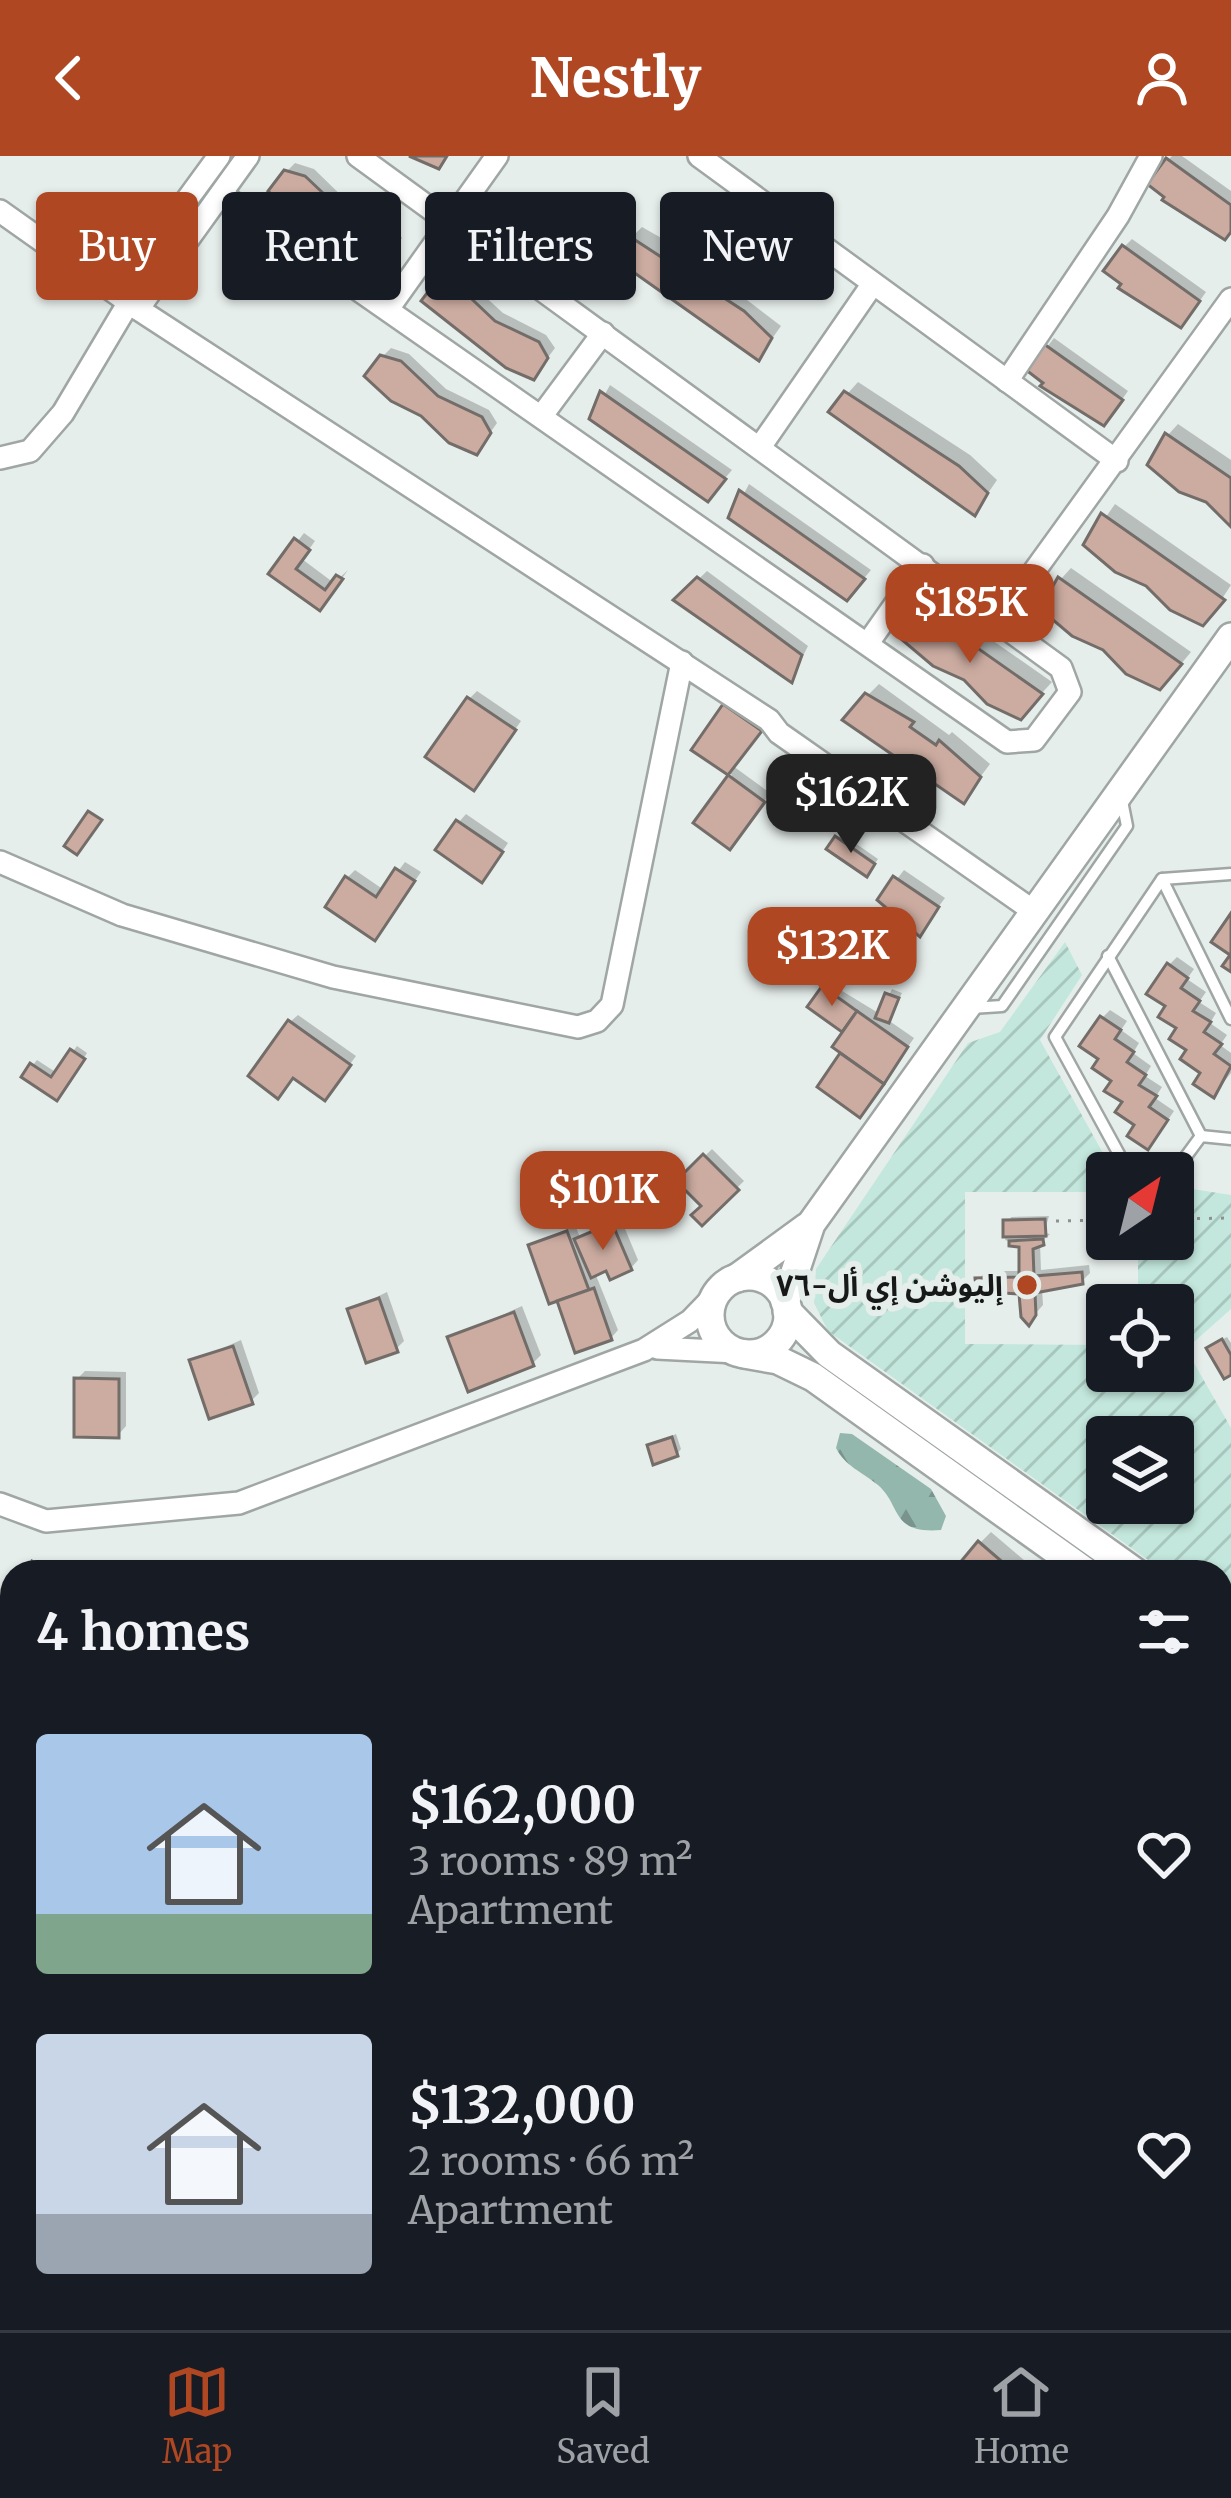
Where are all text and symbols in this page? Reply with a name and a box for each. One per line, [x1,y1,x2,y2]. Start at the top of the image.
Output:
text: Nestly [530,44,701,112]
icon: back [36,45,102,111]
icon: person [1129,45,1195,111]
chip: Buy [36,192,198,300]
chip: Rent [222,192,401,300]
chip: Filters [425,192,636,300]
chip: New [660,192,834,300]
pin: $185K [886,564,1054,666]
text: $185K [912,578,1028,627]
pin: $162K [767,754,935,856]
text: $162K [793,768,909,817]
pin: $132K [748,907,916,1009]
text: $132K [775,921,889,970]
pin: $101K [519,1151,687,1253]
north arrow [1086,1152,1194,1260]
map controls [1086,1152,1194,1524]
text: $101K [547,1165,659,1214]
place label: إليوشن إي أل-٧٦ [776,1266,1004,1310]
marker: إليوشن إي أل-٧٦ [1014,1272,1040,1298]
button: locate [1086,1284,1194,1392]
button: layers [1086,1416,1194,1524]
icon: filters [1131,1599,1197,1665]
text: 4 homes [36,1600,250,1664]
text: $162,000 [408,1773,636,1837]
icon: home [132,1782,276,1926]
icon: heart [1131,1821,1197,1887]
text: 3 rooms · 89 m² [408,1837,692,1886]
text: Apartment [408,1886,613,1935]
text: $132,000 [408,2073,635,2137]
icon: home [132,2082,276,2226]
icon: heart [1131,2121,1197,2187]
text: 2 rooms · 66 m² [408,2137,694,2186]
text: Apartment [408,2186,613,2235]
tab: Map [162,2359,232,2472]
tab: Saved [556,2359,650,2472]
tab: Home [974,2359,1069,2472]

